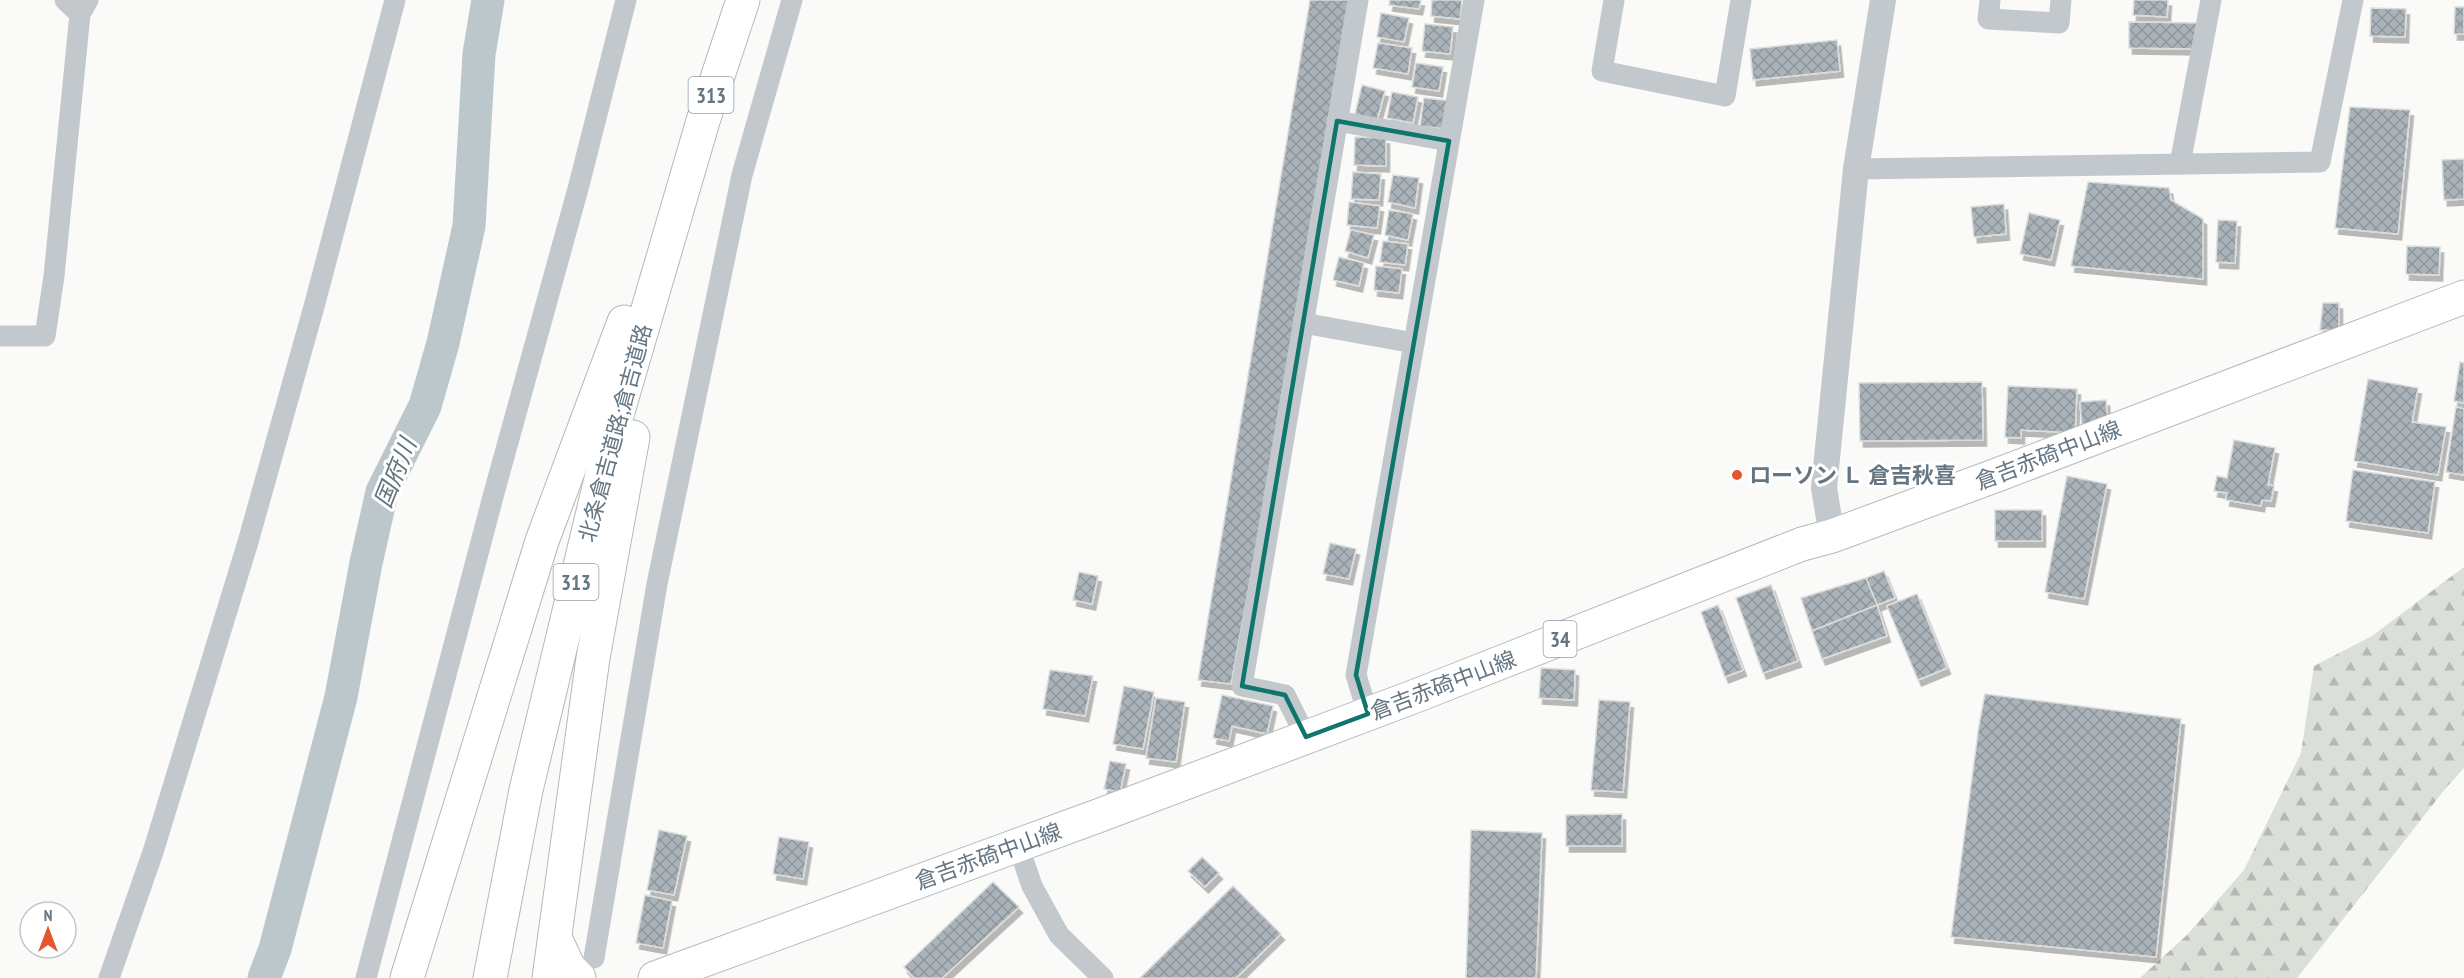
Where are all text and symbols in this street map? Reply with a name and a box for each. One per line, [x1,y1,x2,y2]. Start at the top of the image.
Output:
road number: 313 [688,77,734,113]
street label: 北条倉吉道路;倉吉道路 [572,321,658,545]
street label: 倉吉赤碕中山線 [1971,414,2125,496]
water label: 国府川 [367,431,424,512]
place label: ローソン Ｌ 倉吉秋喜 [1749,461,1956,489]
marker: ローソン Ｌ 倉吉秋喜 [1730,468,1744,482]
road number: 313 [554,564,598,600]
road number: 34 [1544,621,1576,657]
street label: 倉吉赤碕中山線 [1366,644,1520,726]
street label: 倉吉赤碕中山線 [911,817,1065,895]
north arrow [18,900,78,960]
text: N [44,905,52,925]

